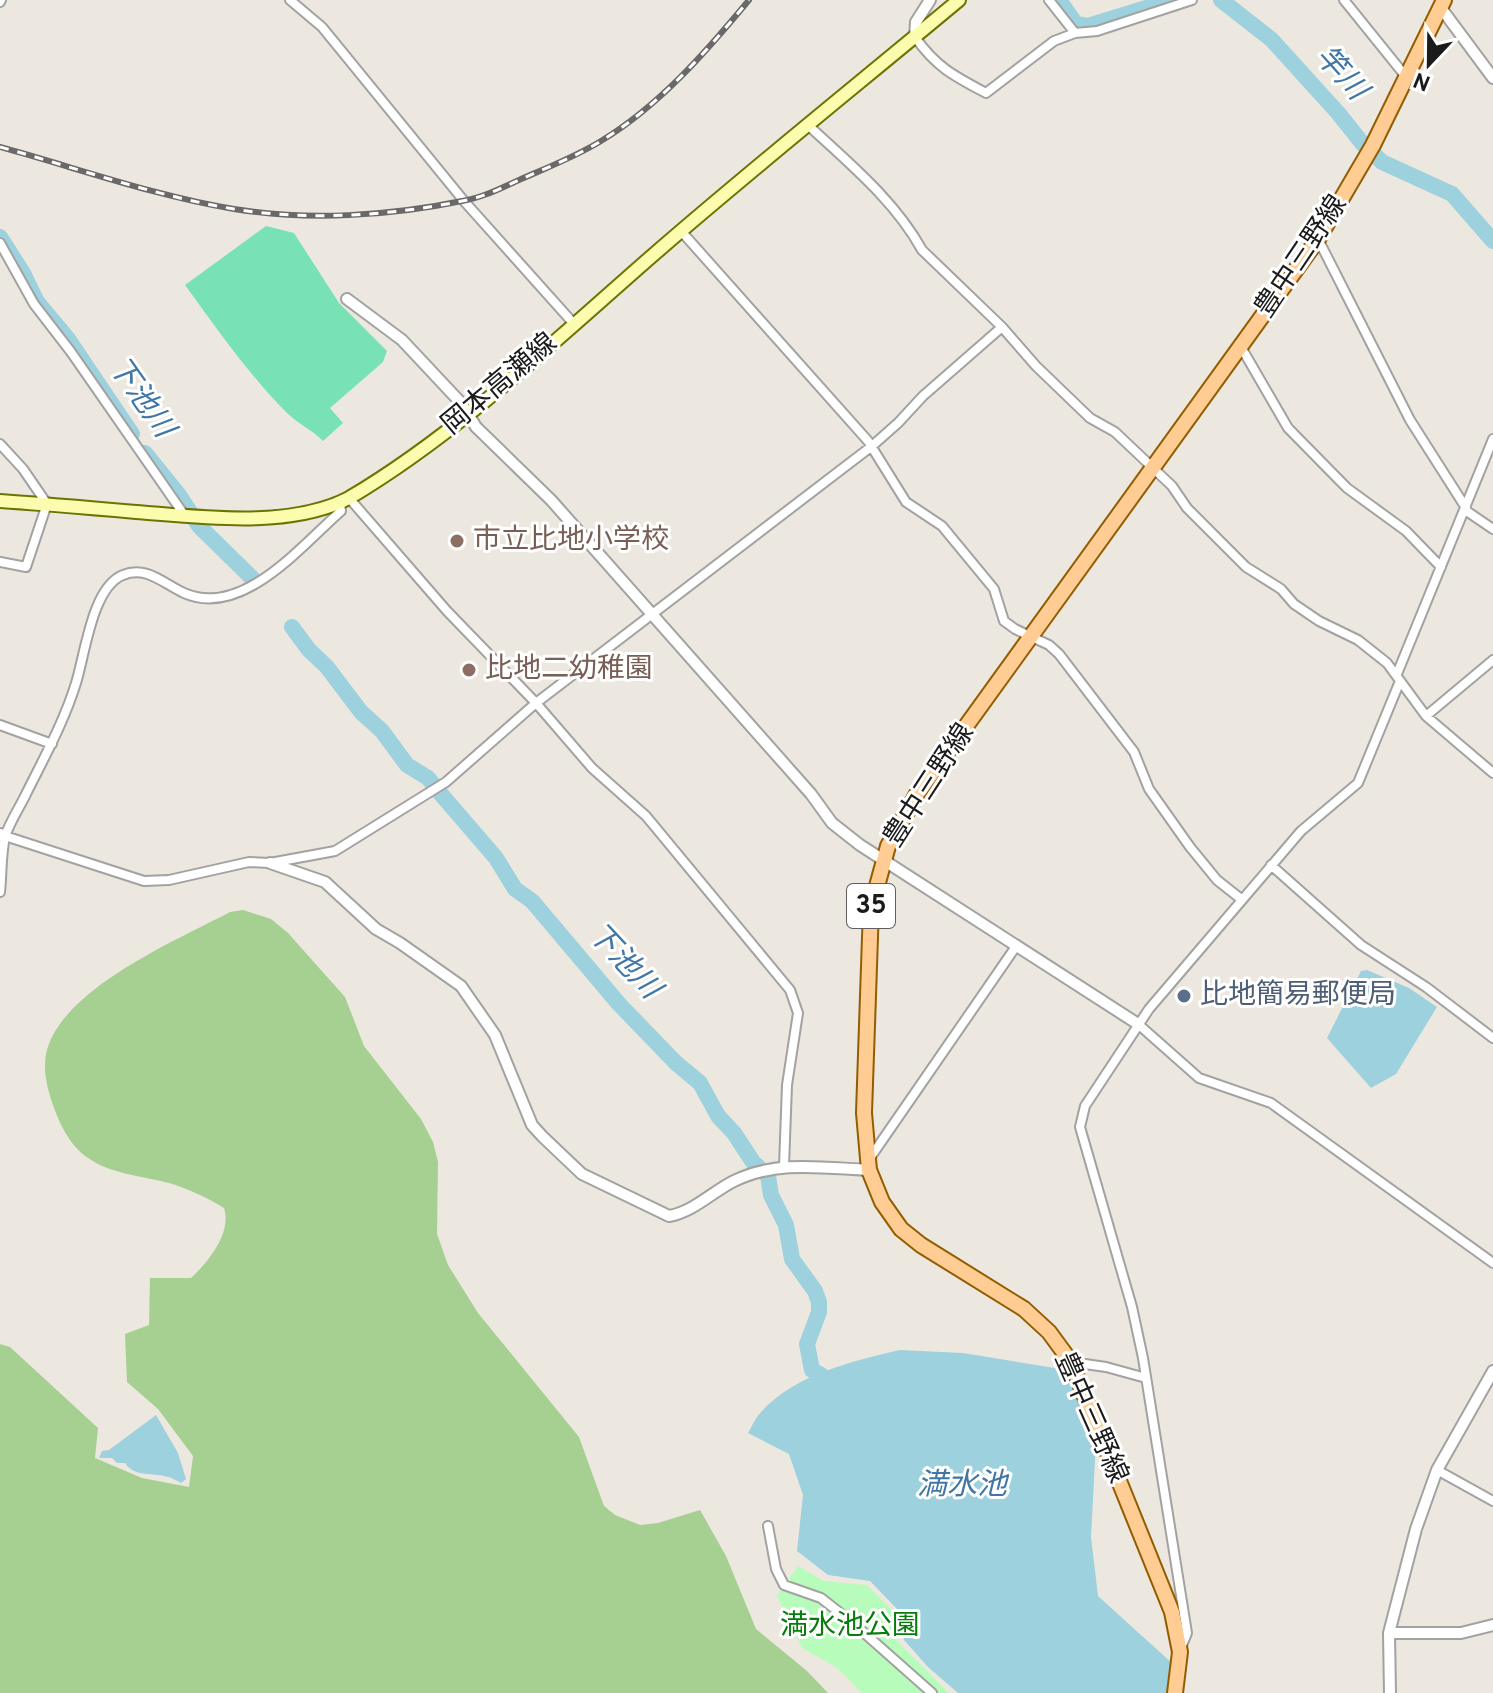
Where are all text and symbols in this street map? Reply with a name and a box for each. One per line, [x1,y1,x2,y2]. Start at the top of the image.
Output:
north arrow [1389,24,1469,104]
water label: 竿川 [1306,39,1376,111]
text: N [1410,65,1435,96]
street label: 豊中三野線 [1248,189,1356,325]
street label: 岡本高瀬線 [435,326,565,444]
water label: 下池川 [99,351,183,448]
place label: 市立比地小学校 [473,523,669,559]
marker: 市立比地小学校 [448,532,466,550]
place label: 比地二幼稚園 [485,652,653,688]
marker: 比地二幼稚園 [460,661,478,679]
street label: 豊中三野線 [877,717,983,855]
road number: 35 [847,884,895,928]
water label: 下池川 [579,916,669,1010]
place label: 比地簡易郵便局 [1200,978,1396,1014]
marker: 比地簡易郵便局 [1175,987,1193,1005]
street label: 豊中三野線 [1045,1347,1135,1489]
water label: 満水池 [917,1468,1010,1505]
park label: 満水池公園 [780,1609,920,1645]

